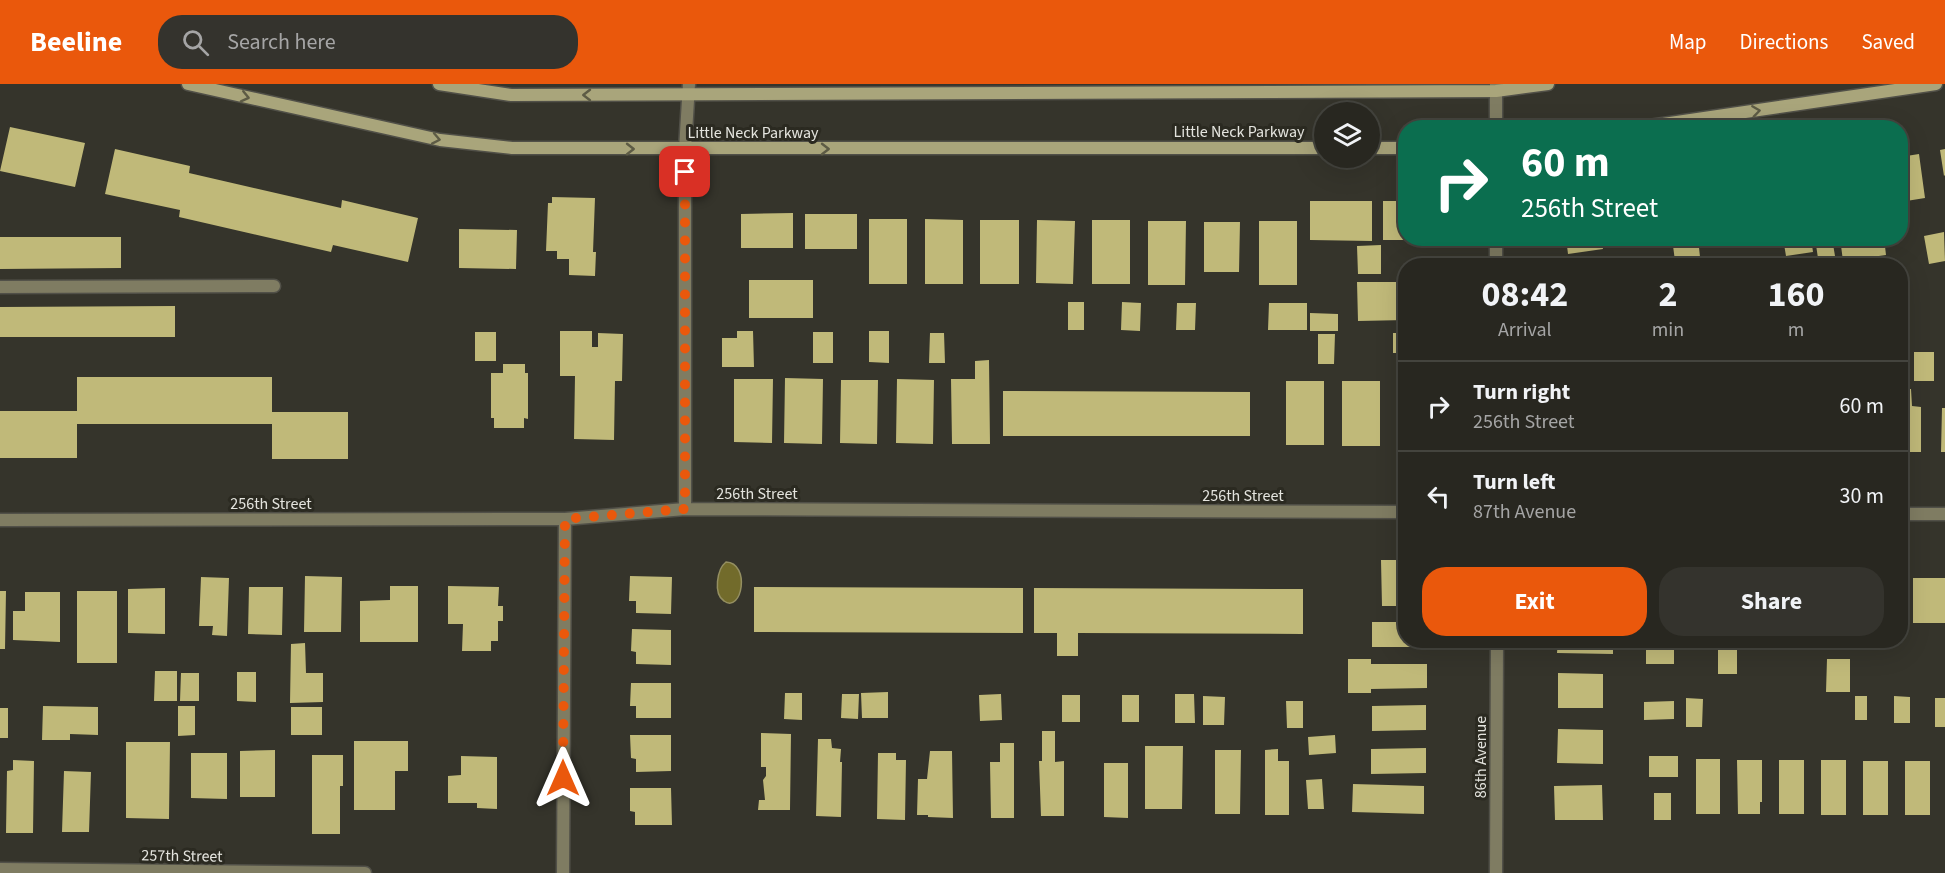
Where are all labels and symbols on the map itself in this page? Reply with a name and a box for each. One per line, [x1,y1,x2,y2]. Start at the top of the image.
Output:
one-way arrow [240,89,250,102]
one-way arrow [583,89,592,101]
one-way arrow [1752,105,1761,117]
street label: Little Neck Parkway [1174,121,1305,143]
street label: Little Neck Parkway [688,122,819,144]
one-way arrow [430,132,440,145]
one-way arrow [821,142,830,155]
one-way arrow [626,143,635,155]
pin [659,146,710,197]
street label: 256th Street [716,483,798,505]
street label: 256th Street [1202,485,1284,507]
street label: 256th Street [230,493,312,515]
street label: 86th Avenue [1470,716,1492,798]
position arrow [531,746,595,810]
street label: 257th Street [141,844,223,868]

